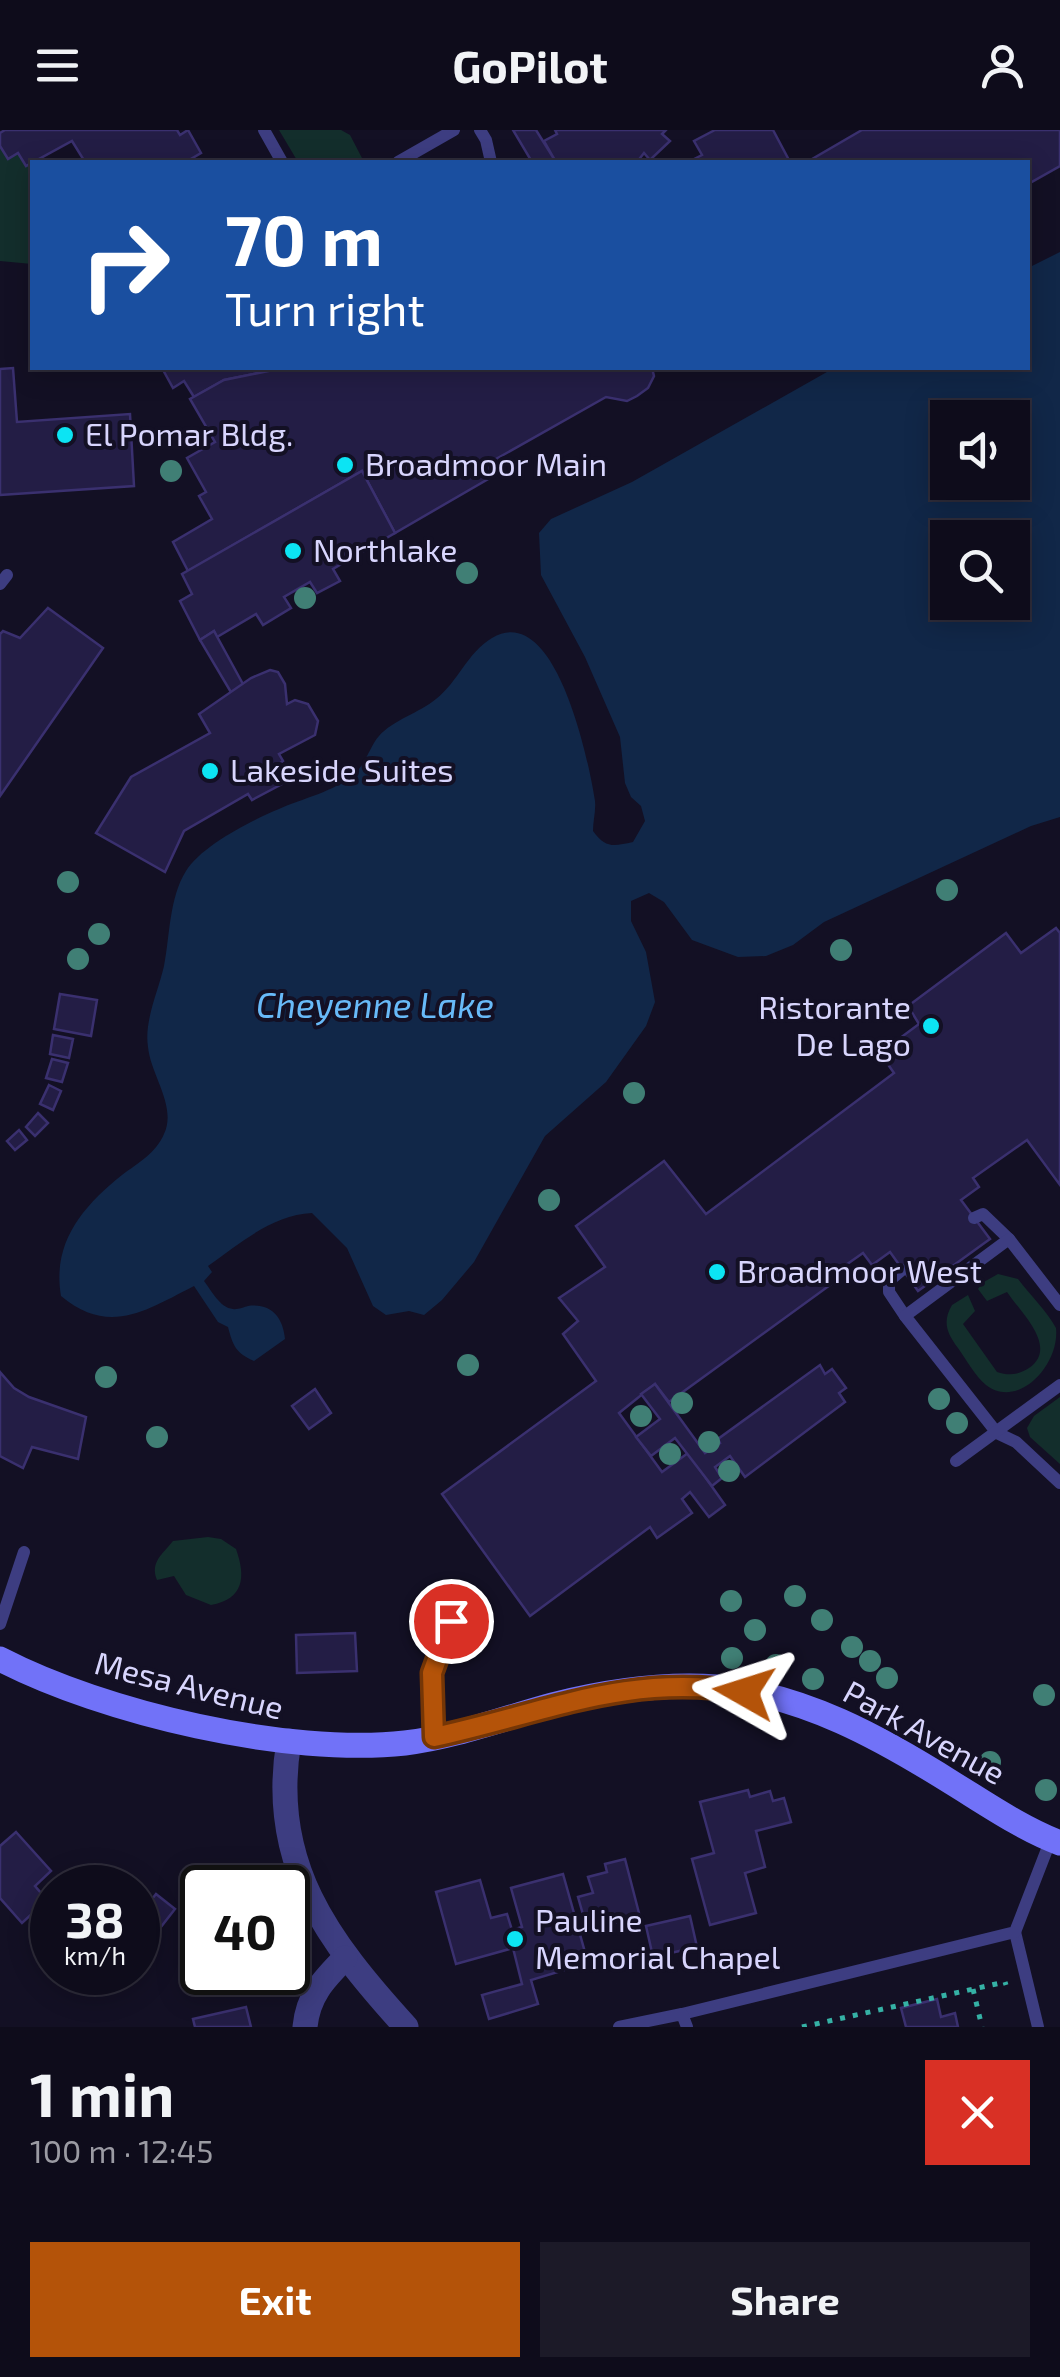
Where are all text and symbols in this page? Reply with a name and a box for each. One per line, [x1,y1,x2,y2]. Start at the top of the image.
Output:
icon: menu [30,38,85,93]
text: GoPilot [452,38,608,92]
icon: person [975,38,1030,93]
text: 70 m [225,196,383,280]
icon: right [60,200,190,330]
text: Turn right [225,281,425,335]
map controls [930,400,1030,620]
button: sound [930,400,1030,500]
place label: El Pomar Bldg. [85,414,293,452]
marker: El Pomar Bldg. [54,424,76,446]
place label: Broadmoor Main [365,444,607,482]
marker: Broadmoor Main [334,454,356,476]
button: search [930,520,1030,620]
place label: Northlake [313,530,457,568]
marker: Northlake [282,540,304,562]
place label: Lakeside Suites [230,750,454,788]
marker: Lakeside Suites [199,760,221,782]
water label: Cheyenne Lake [256,983,494,1026]
place label: Ristorante De Lago [758,987,911,1062]
marker: Ristorante De Lago [920,1015,942,1037]
place label: Broadmoor West [737,1251,982,1289]
marker: Broadmoor West [706,1261,728,1283]
pin [409,1579,494,1664]
icon: arrive [424,1594,479,1649]
position arrow [692,1640,796,1744]
street label: Mesa Avenue [91,1642,288,1726]
street label: Park Avenue [838,1671,1012,1791]
speed limit sign: 40 [180,1865,310,1995]
text: 38 [65,1888,125,1948]
place label: Pauline Memorial Chapel [535,1900,781,1975]
marker: Pauline Memorial Chapel [504,1928,526,1950]
text: km/h [64,1940,126,1970]
text: 1 min [30,2057,174,2129]
button: close [925,2060,1030,2165]
text: 100 m · 12:45 [30,2131,213,2169]
button: Exit [30,2242,520,2357]
button: Share [540,2242,1030,2357]

